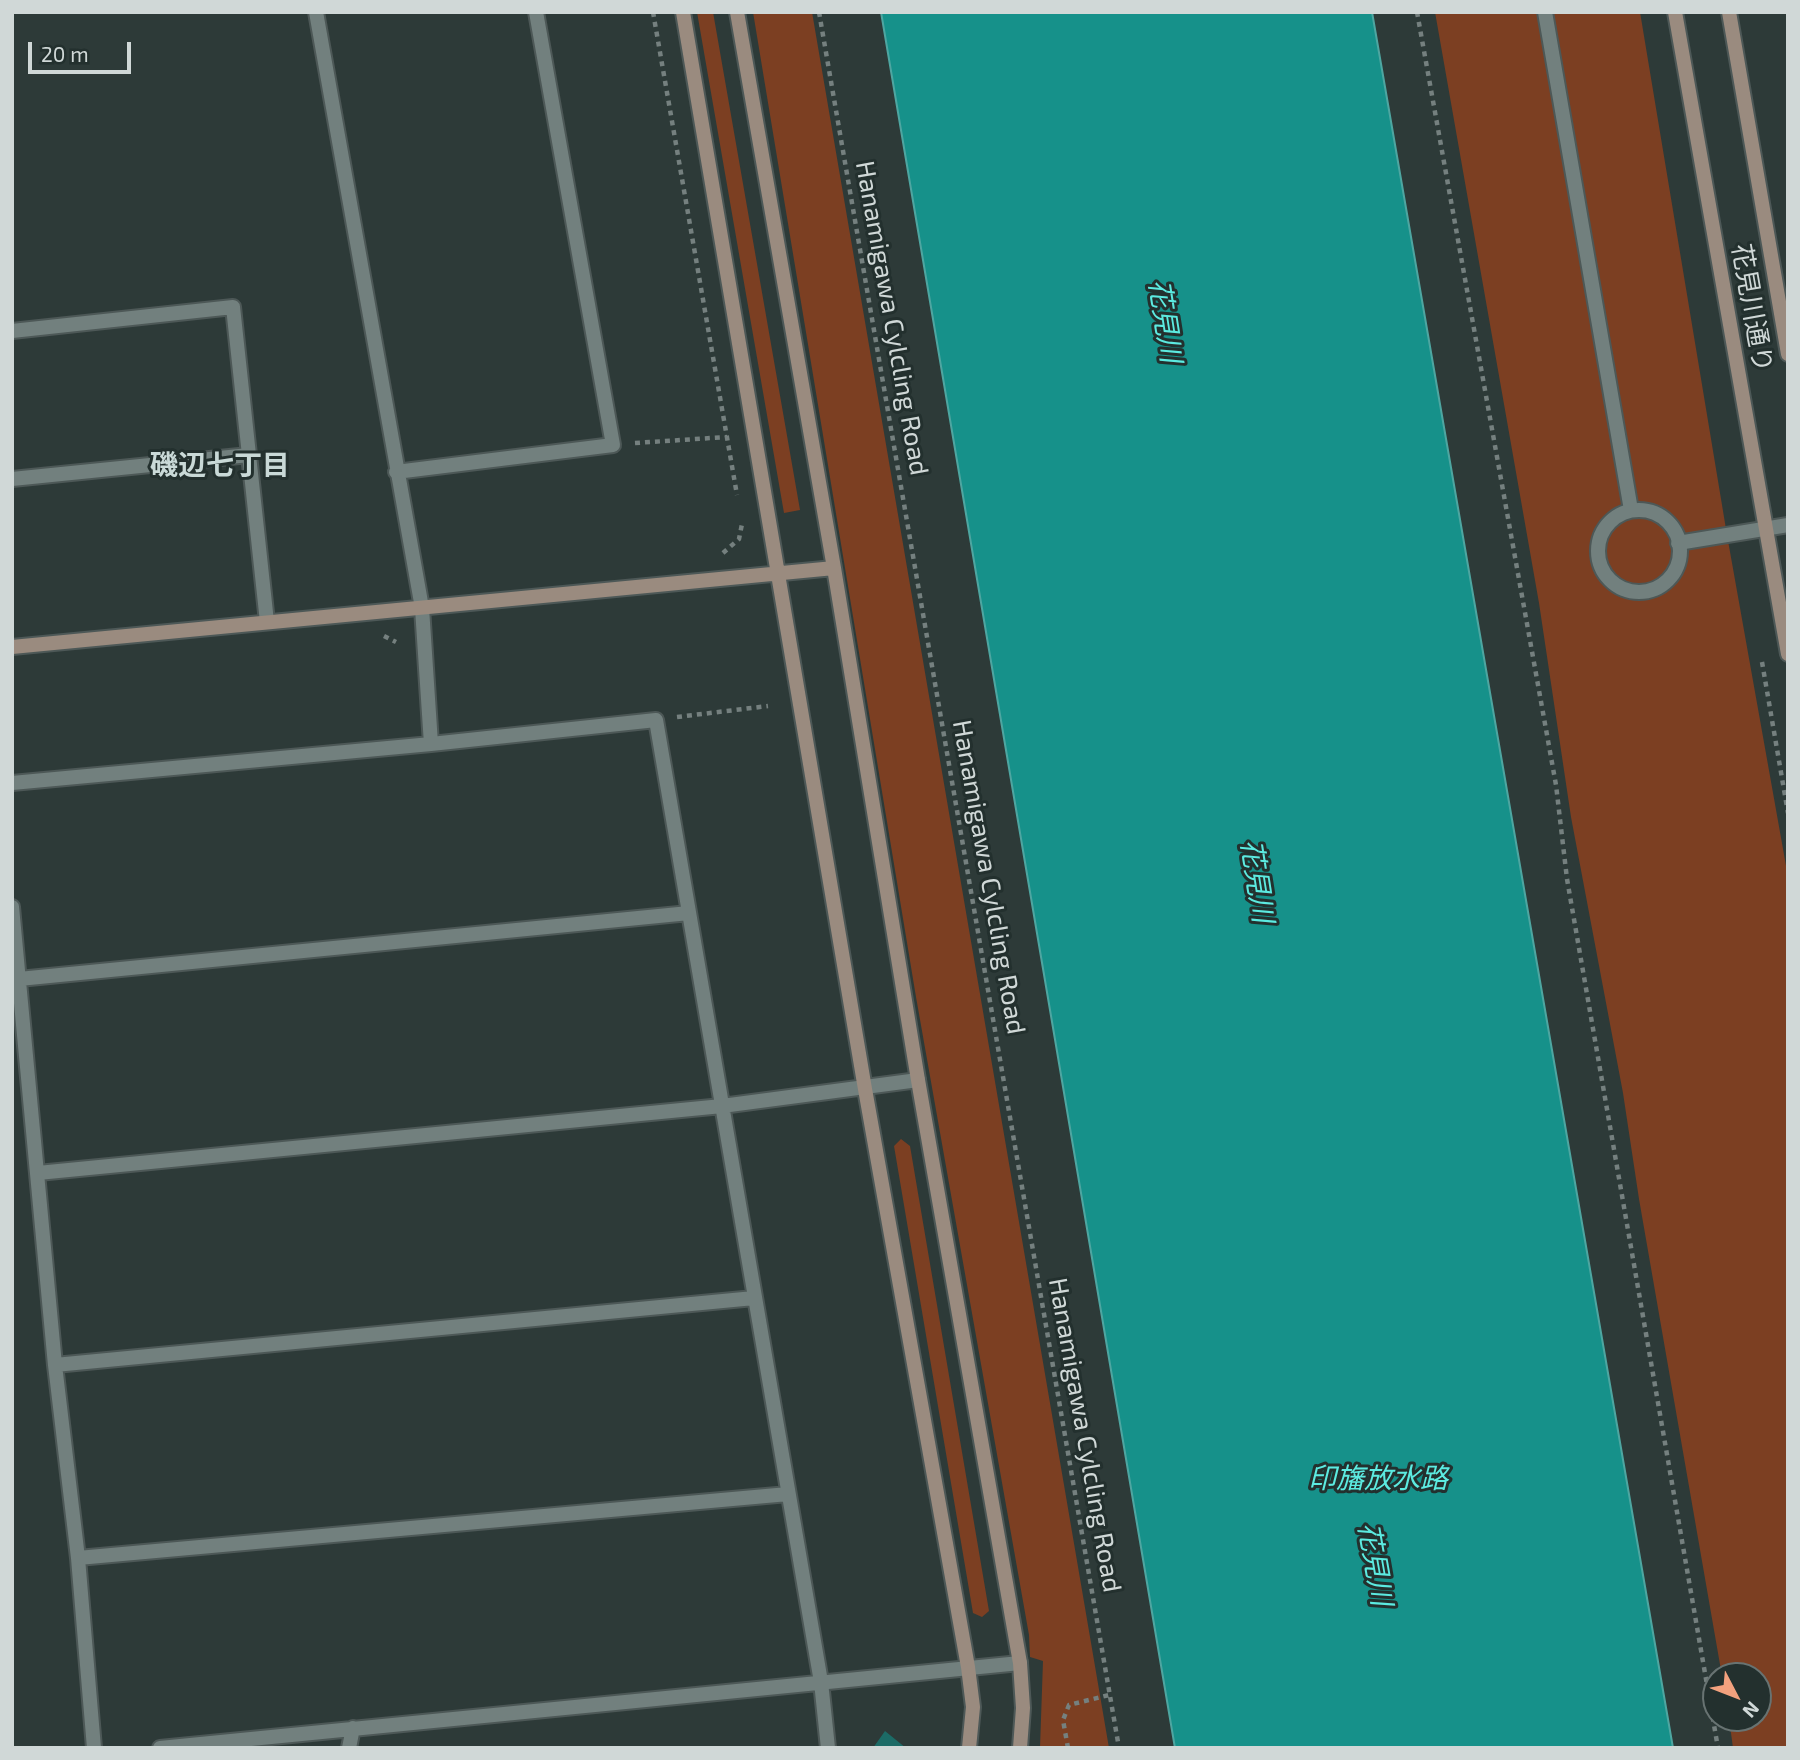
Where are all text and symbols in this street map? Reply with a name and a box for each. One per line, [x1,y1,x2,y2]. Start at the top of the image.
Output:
scale bar [32,28,135,72]
text: 20 m [41,41,89,66]
street label: Hanamigawa Cylcling Road [849,158,935,478]
street label: 花見川通り [1725,241,1779,375]
water label: 花見川 [1142,277,1188,365]
district label: 磯辺七丁目 [150,449,290,483]
street label: Hanamigawa Cylcling Road [946,717,1032,1037]
water label: 花見川 [1234,837,1280,925]
street label: Hanamigawa Cylcling Road [1042,1275,1128,1595]
water label: 印旛放水路 [1308,1462,1448,1496]
water label: 花見川 [1351,1520,1399,1608]
north arrow [1702,1662,1772,1732]
text: N [1738,1697,1765,1723]

